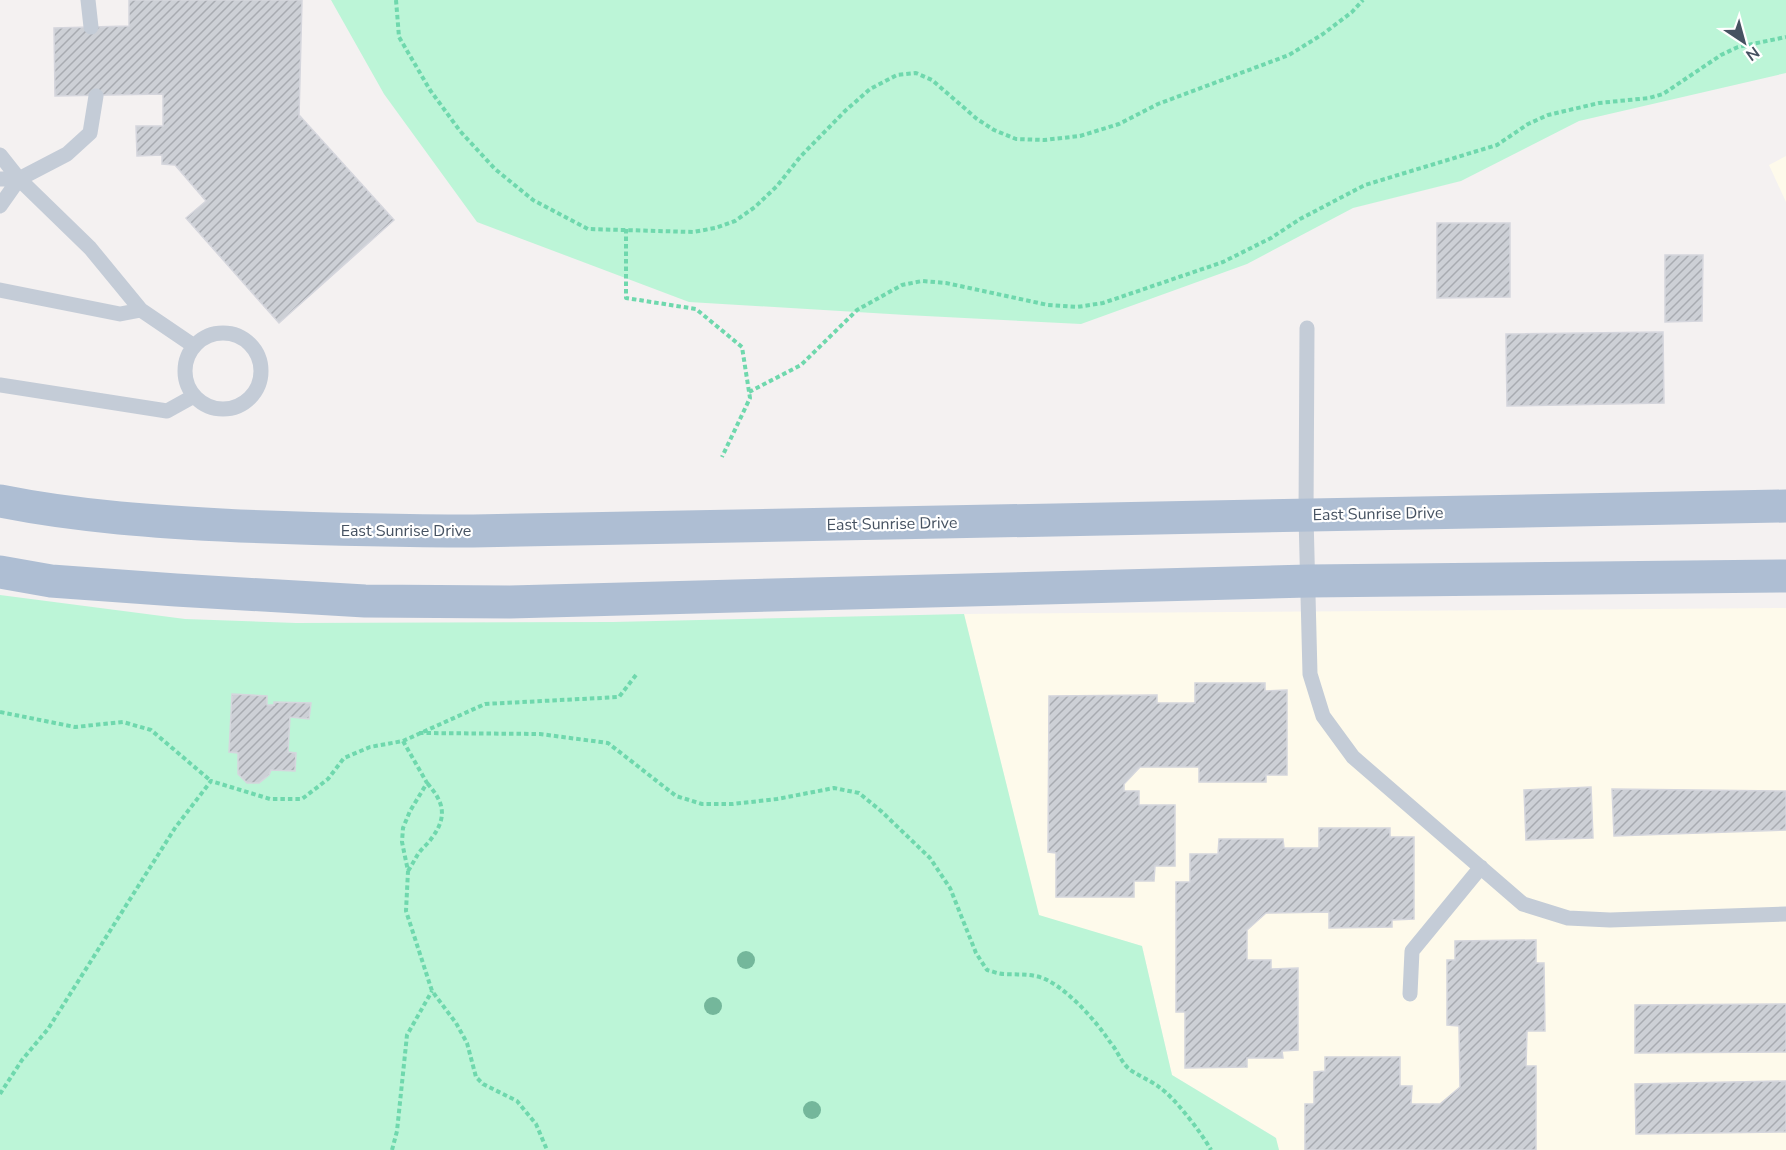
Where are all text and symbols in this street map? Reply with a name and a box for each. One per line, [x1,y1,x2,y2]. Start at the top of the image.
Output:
north arrow [1714,12,1774,72]
text: N [1741,41,1764,66]
street label: East Sunrise Drive [1313,502,1443,526]
street label: East Sunrise Drive [827,512,957,536]
street label: East Sunrise Drive [341,520,471,542]

